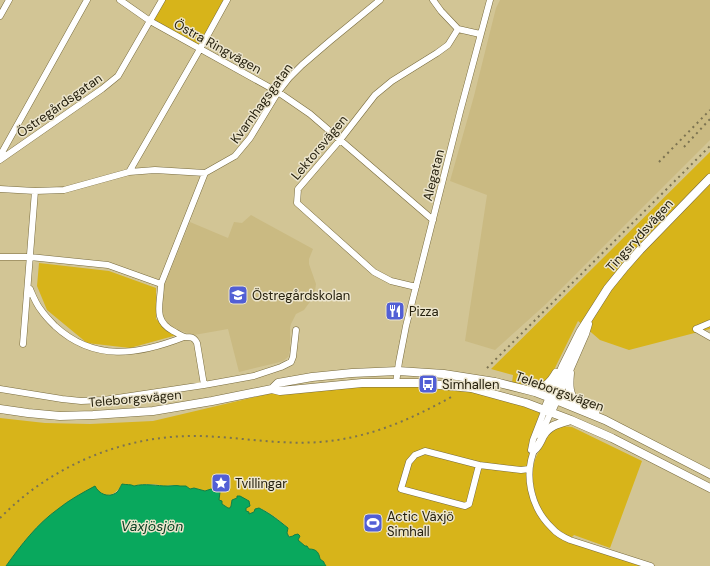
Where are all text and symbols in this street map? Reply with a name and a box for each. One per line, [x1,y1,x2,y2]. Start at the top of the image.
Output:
street label: Östra Ringvägen [171,15,265,78]
street label: Kvarnhagsgatan [227,60,296,147]
street label: Östregårdsgatan [13,70,105,141]
street label: Lektorsvägen [287,111,351,183]
street label: Alegatan [419,148,448,203]
street label: Tingsrydsvägen [602,195,677,276]
school or university icon: Östregårdskolan [227,284,249,306]
place label: Östregårdskolan [252,287,350,304]
restaurant icon: Pizza [384,300,406,322]
place label: Pizza [409,303,439,320]
street label: Teleborgsvägen [513,368,607,415]
bus stop icon: Simhallen [417,373,439,395]
place label: Simhallen [442,376,499,393]
street label: Teleborgsvägen [88,386,182,411]
place icon: Tvillingar [210,472,232,494]
place label: Tvillingar [235,475,287,492]
place label: Actic Växjö Simhall [387,508,454,540]
sports icon: Actic Växjö Simhall [362,512,384,534]
water label: Växjösjön [121,517,183,535]

